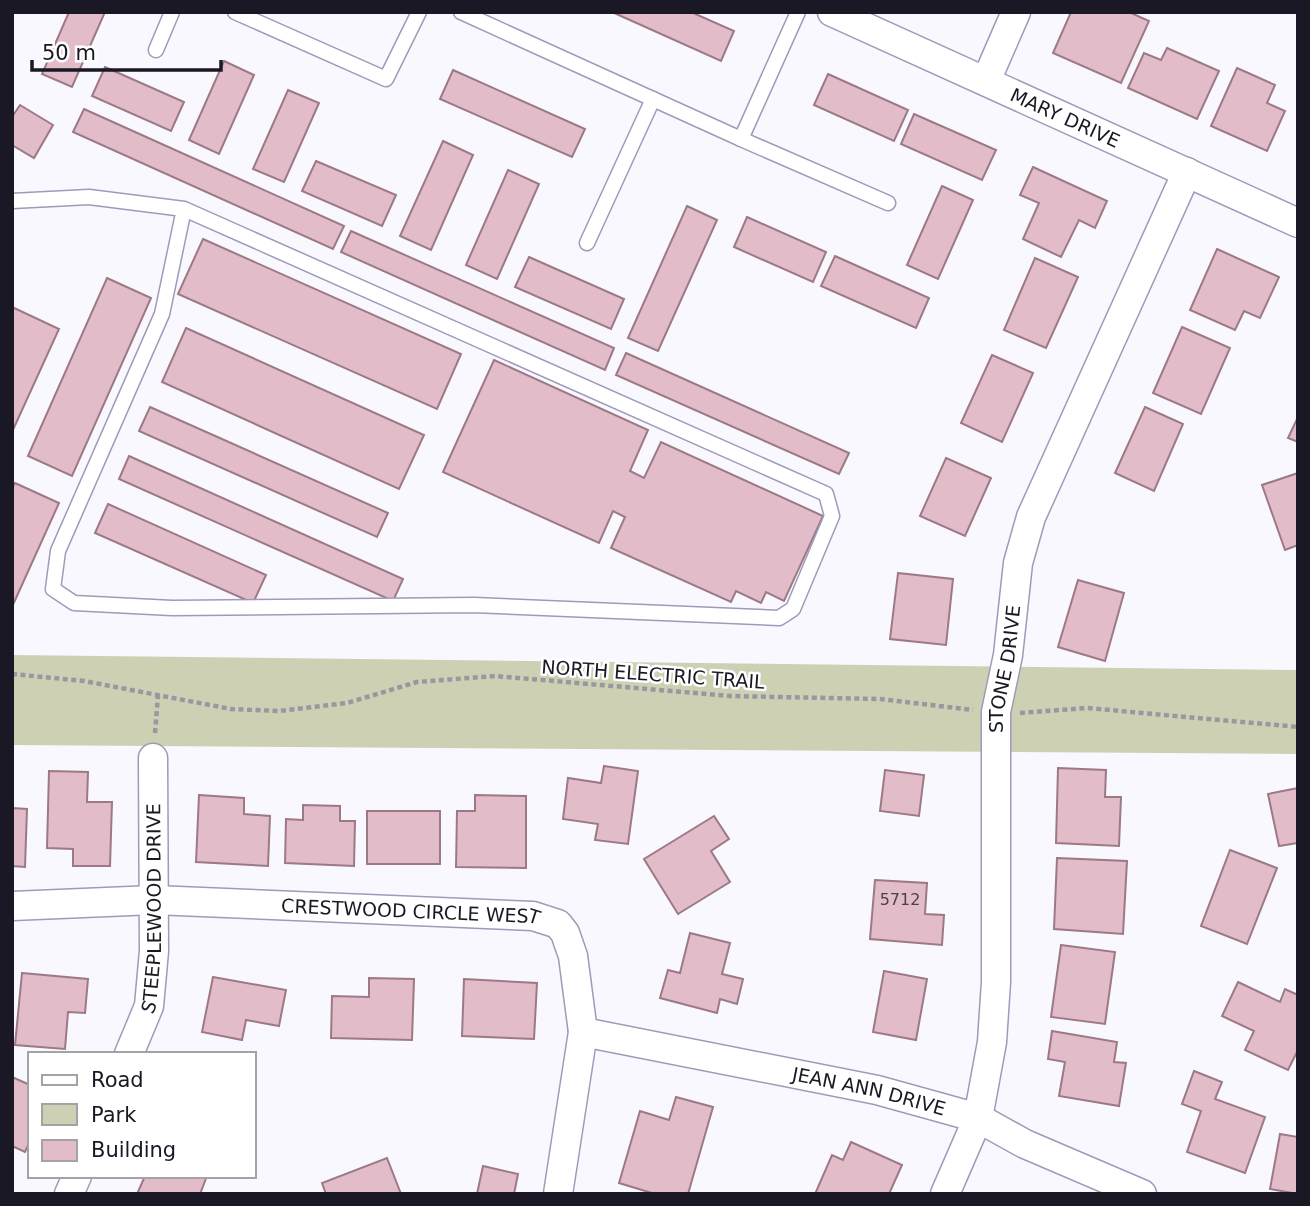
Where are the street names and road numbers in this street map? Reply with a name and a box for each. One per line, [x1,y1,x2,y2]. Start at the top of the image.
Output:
street label: MARY DRIVE [1007,83,1123,152]
street label: STONE DRIVE [985,604,1024,733]
street label: NORTH ELECTRIC TRAIL [541,655,766,693]
street label: STEEPLEWOOD DRIVE [136,803,165,1017]
street label: CRESTWOOD CIRCLE WEST [281,894,544,929]
street label: JEAN ANN DRIVE [789,1062,948,1120]

